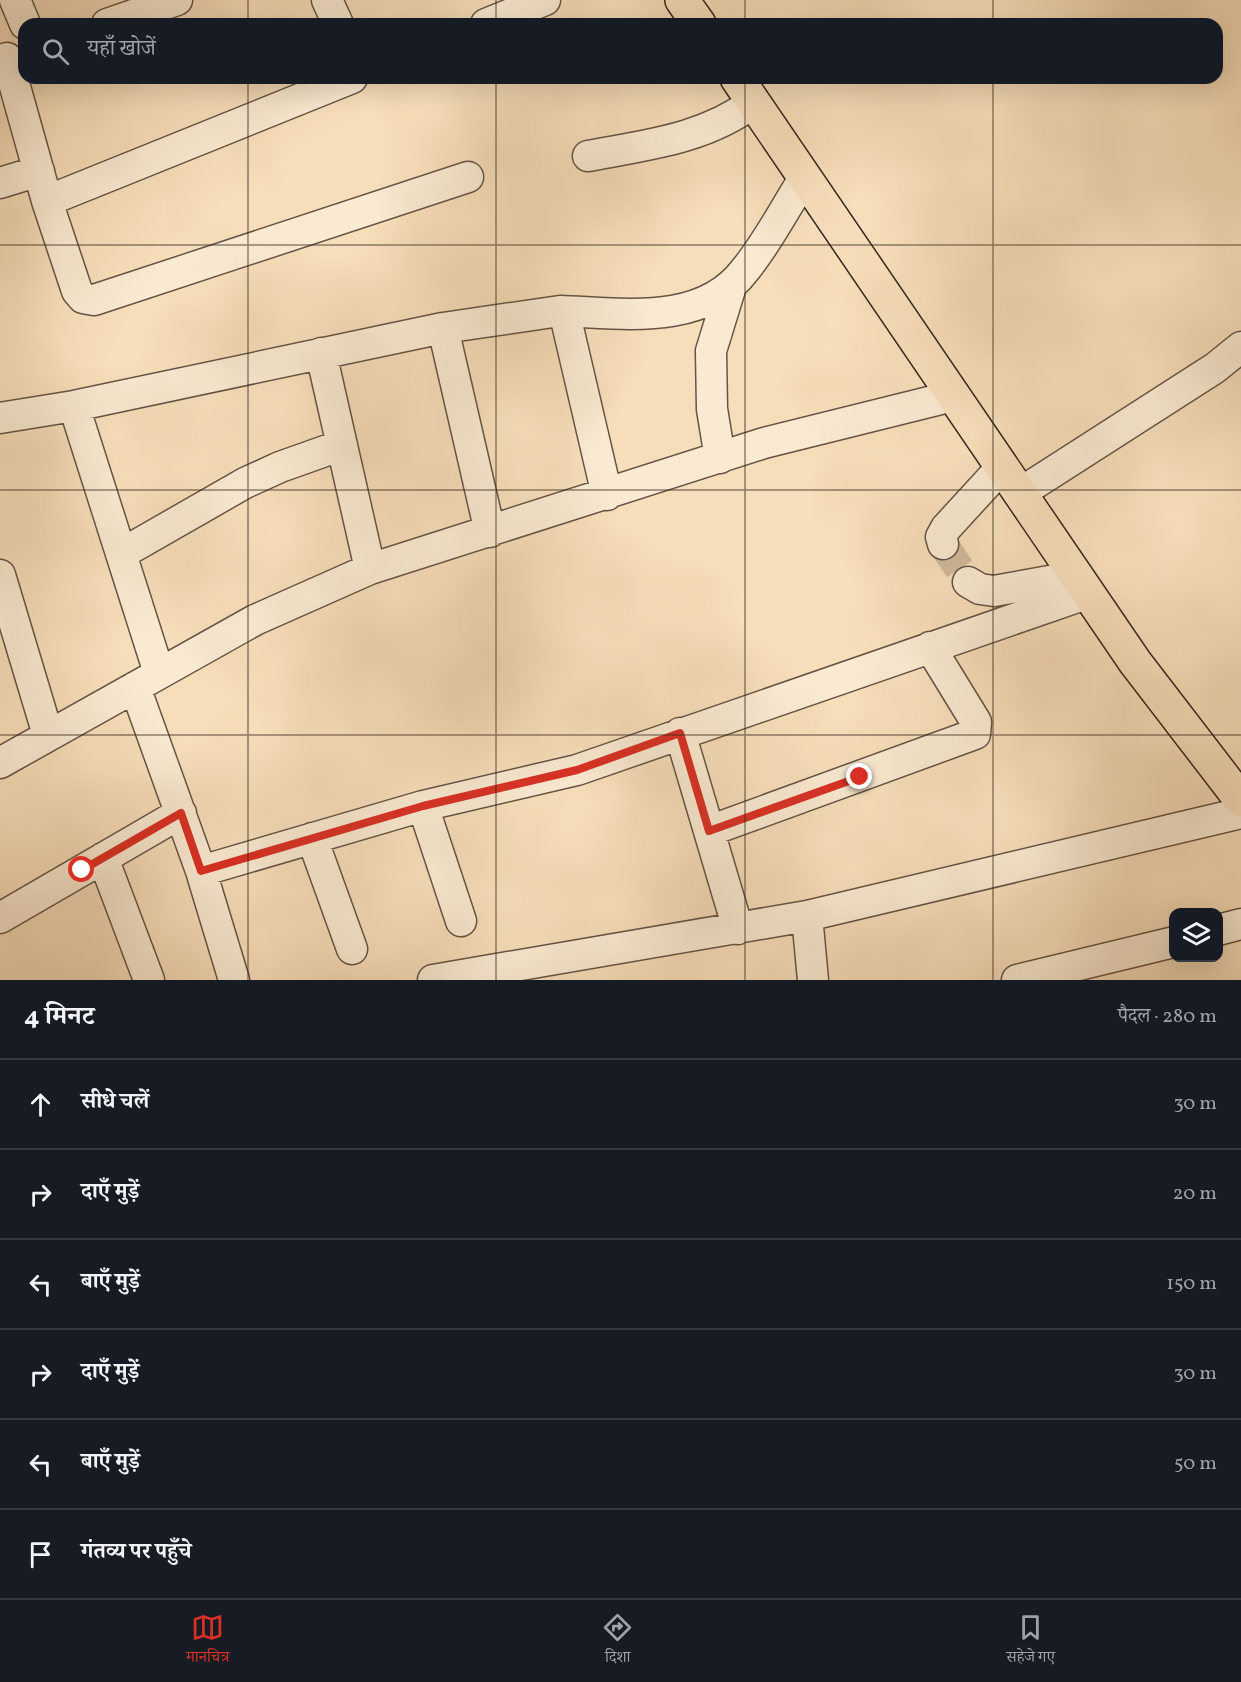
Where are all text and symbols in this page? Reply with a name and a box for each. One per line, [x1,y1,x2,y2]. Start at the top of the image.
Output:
search box [18,18,1223,84]
text: यहाँ खोजें [87,34,156,65]
icon: search [39,35,72,68]
route end [846,763,872,789]
route start [68,856,94,882]
map controls [1169,908,1223,962]
button: layers [1169,908,1223,962]
text: 4 मिनट [24,999,94,1035]
text: पैदल · 280 m [1118,1003,1217,1031]
text: सीधे चलें [81,1087,149,1118]
icon: ahead [24,1088,57,1121]
text: 30 m [1173,1090,1217,1118]
text: दाएँ मुड़ें [81,1177,139,1208]
icon: right [24,1178,57,1211]
text: 20 m [1173,1180,1217,1208]
text: बाएँ मुड़ें [81,1267,140,1298]
icon: left [24,1268,57,1301]
text: 150 m [1166,1270,1217,1298]
text: दाएँ मुड़ें [81,1357,139,1388]
icon: right [24,1358,57,1391]
text: 30 m [1173,1360,1217,1388]
text: बाएँ मुड़ें [81,1447,140,1478]
icon: left [24,1448,57,1481]
text: 50 m [1174,1450,1217,1478]
text: गंतव्य पर पहुँचे [81,1537,192,1568]
icon: arrive [24,1538,57,1571]
tab: मानचित्र [186,1611,229,1672]
tab: दिशा [601,1611,634,1672]
tab: सहेजे गए [1006,1611,1055,1672]

